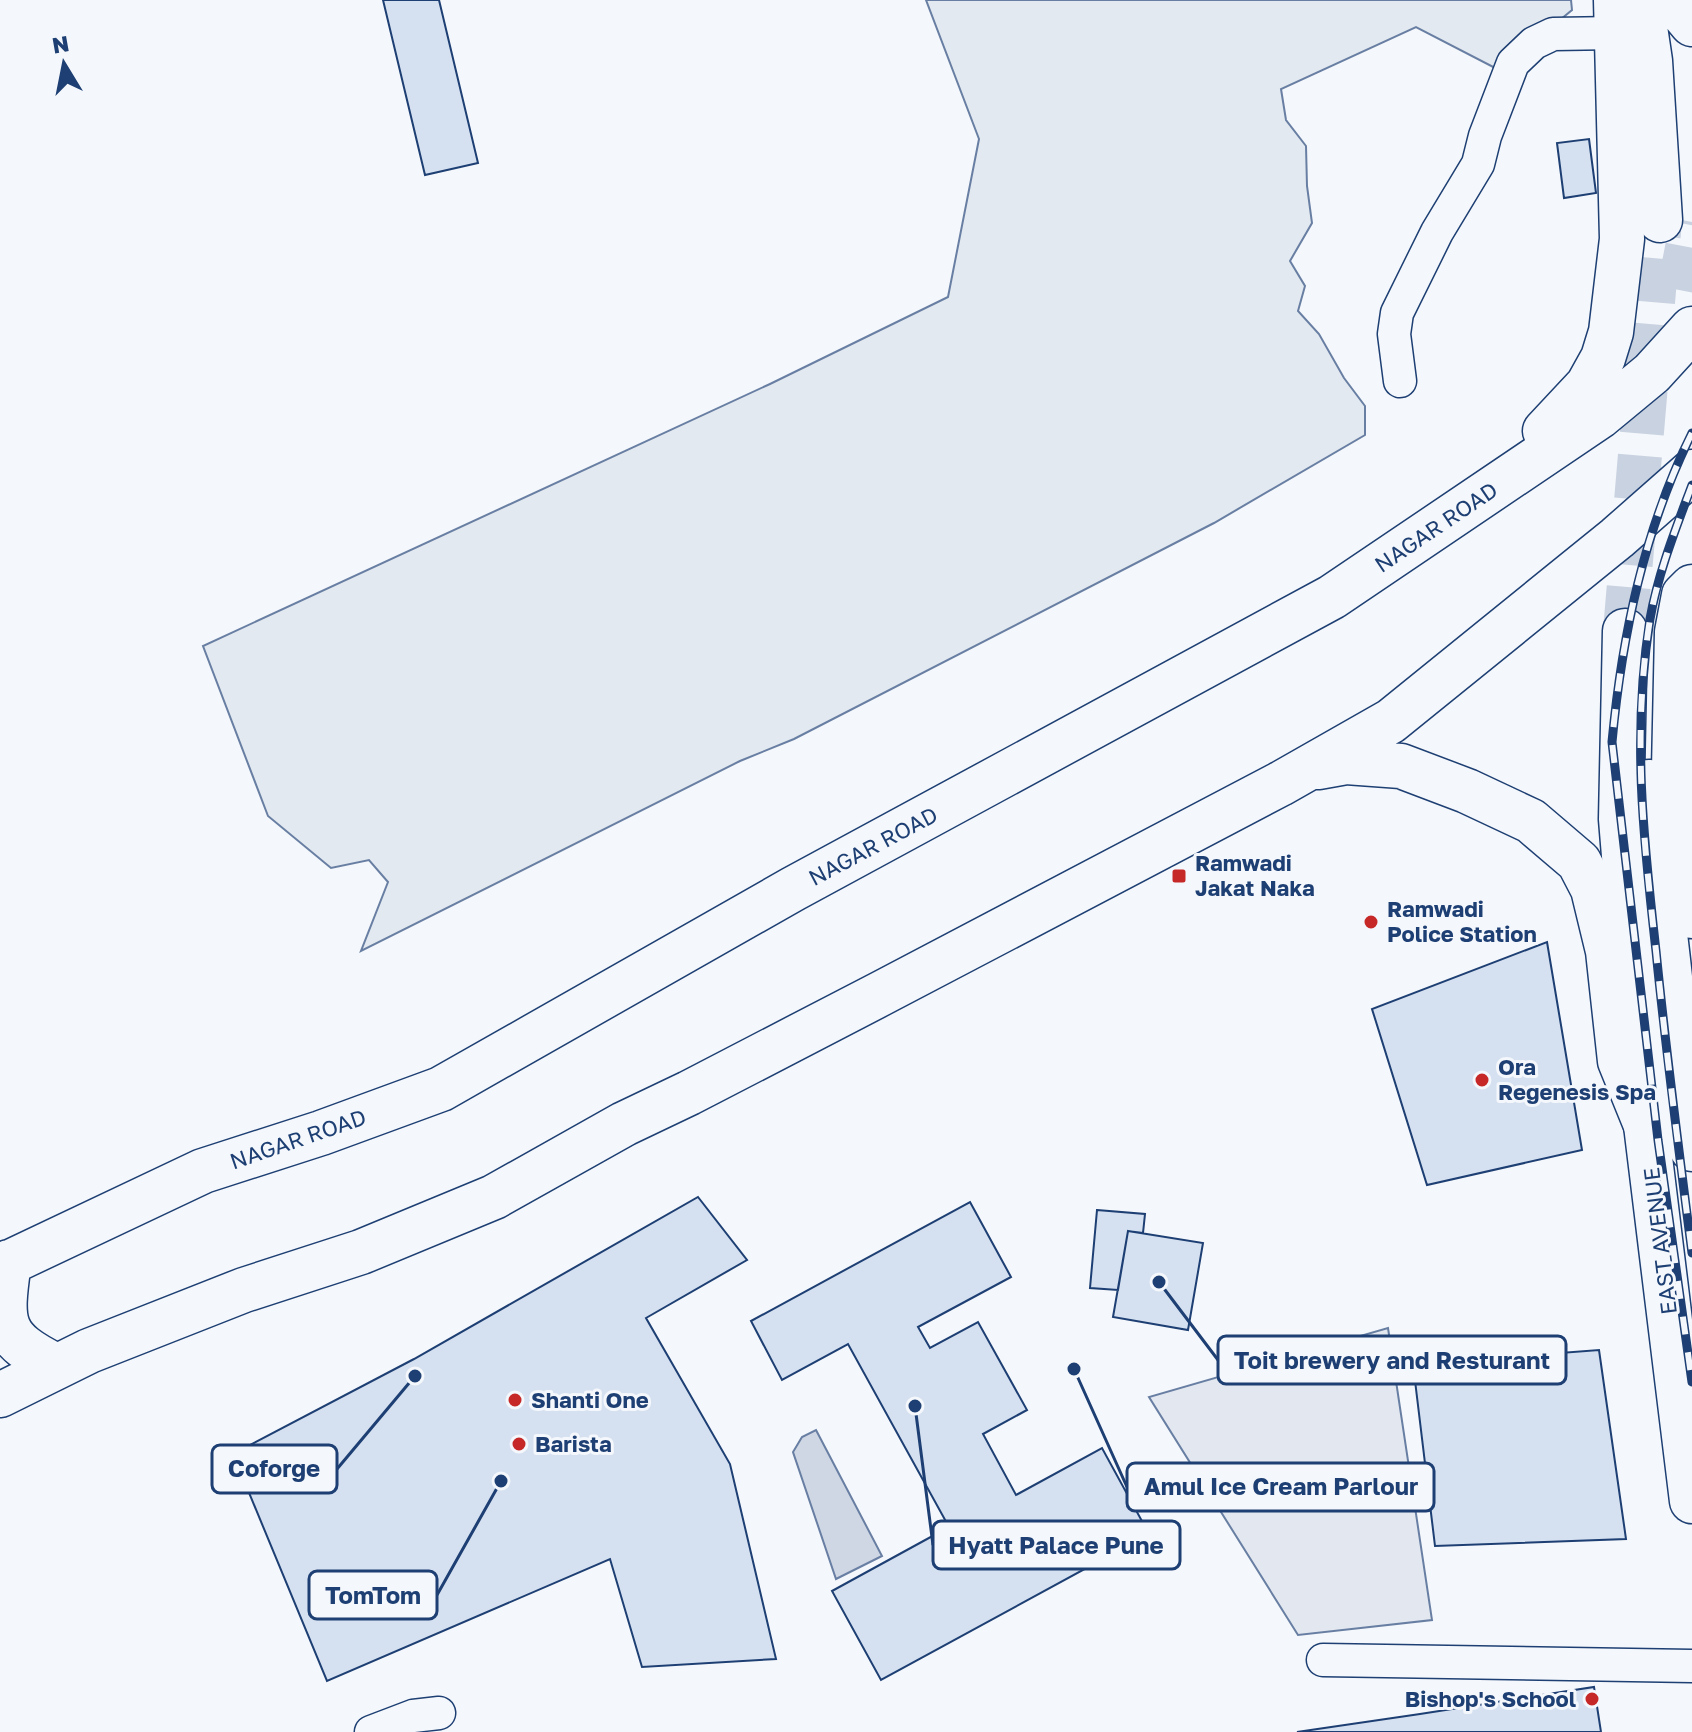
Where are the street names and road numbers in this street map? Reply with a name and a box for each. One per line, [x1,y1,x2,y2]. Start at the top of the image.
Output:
street label: NAGAR ROAD [1369,476,1502,578]
street label: NAGAR ROAD [804,800,942,891]
street label: NAGAR ROAD [226,1103,369,1174]
street label: EAST AVENUE [1637,1166,1682,1316]

